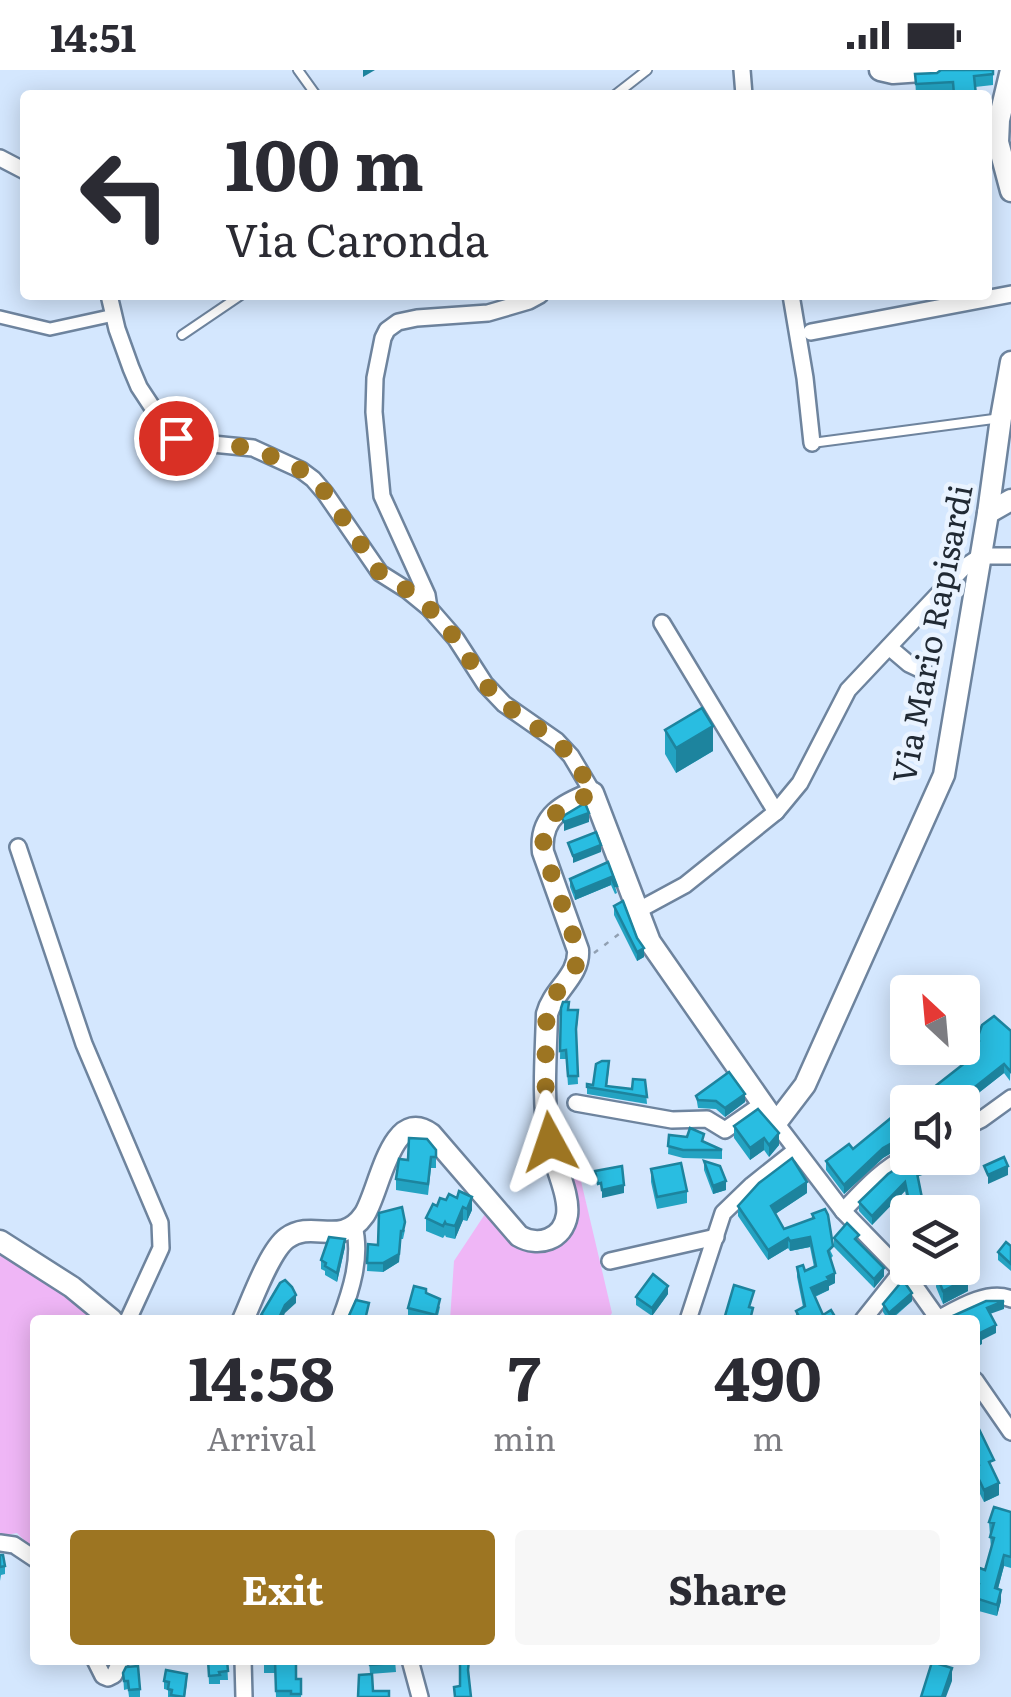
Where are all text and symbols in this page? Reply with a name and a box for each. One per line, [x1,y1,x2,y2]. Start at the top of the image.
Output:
text: 14:51 [50,7,136,64]
text: 100 m [225,109,424,213]
icon: left [60,130,190,260]
text: Via Caronda [225,204,489,271]
pin [134,396,219,481]
icon: arrive [149,411,204,466]
street label: Via Mario Rapisardi [878,480,983,787]
north arrow [890,975,980,1065]
map controls [890,975,980,1285]
button: sound [890,1085,980,1175]
position arrow [498,1090,602,1194]
button: layers [890,1195,980,1285]
text: 14:58 [188,1330,335,1419]
text: 7 [508,1330,541,1419]
text: 490 [714,1330,822,1419]
text: Arrival [207,1413,316,1461]
text: min [493,1413,556,1461]
text: m [752,1413,783,1461]
button: Exit [70,1530,495,1645]
button: Share [515,1530,940,1645]

